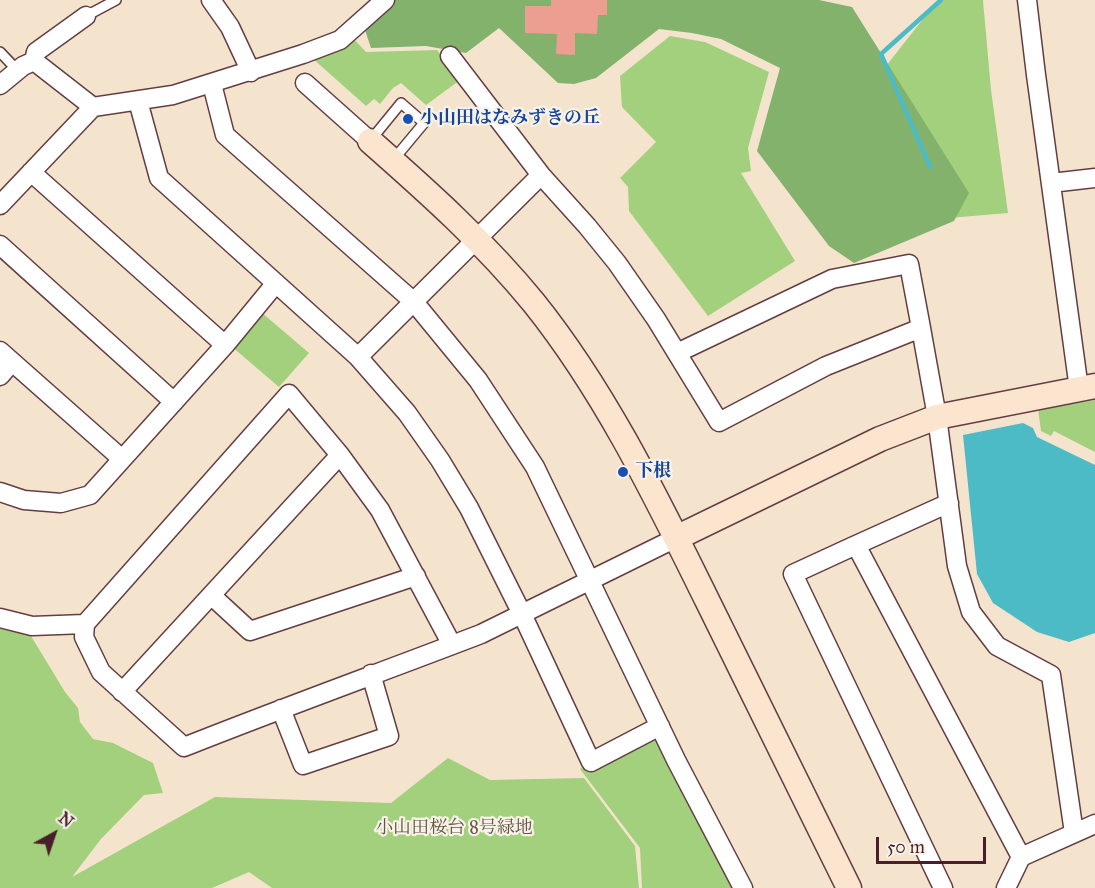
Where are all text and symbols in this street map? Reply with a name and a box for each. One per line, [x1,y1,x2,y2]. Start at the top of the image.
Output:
place label: 小山田はなみずきの丘 [420,108,600,130]
marker: 小山田はなみずきの丘 [401,112,415,126]
place label: 下根 [635,461,671,483]
marker: 下根 [616,465,630,479]
north arrow [24,804,84,864]
text: N [55,808,77,831]
park label: 小山田桜台 8号緑地 [375,818,533,840]
scale bar [879,825,988,863]
text: 50 m [887,836,925,858]

